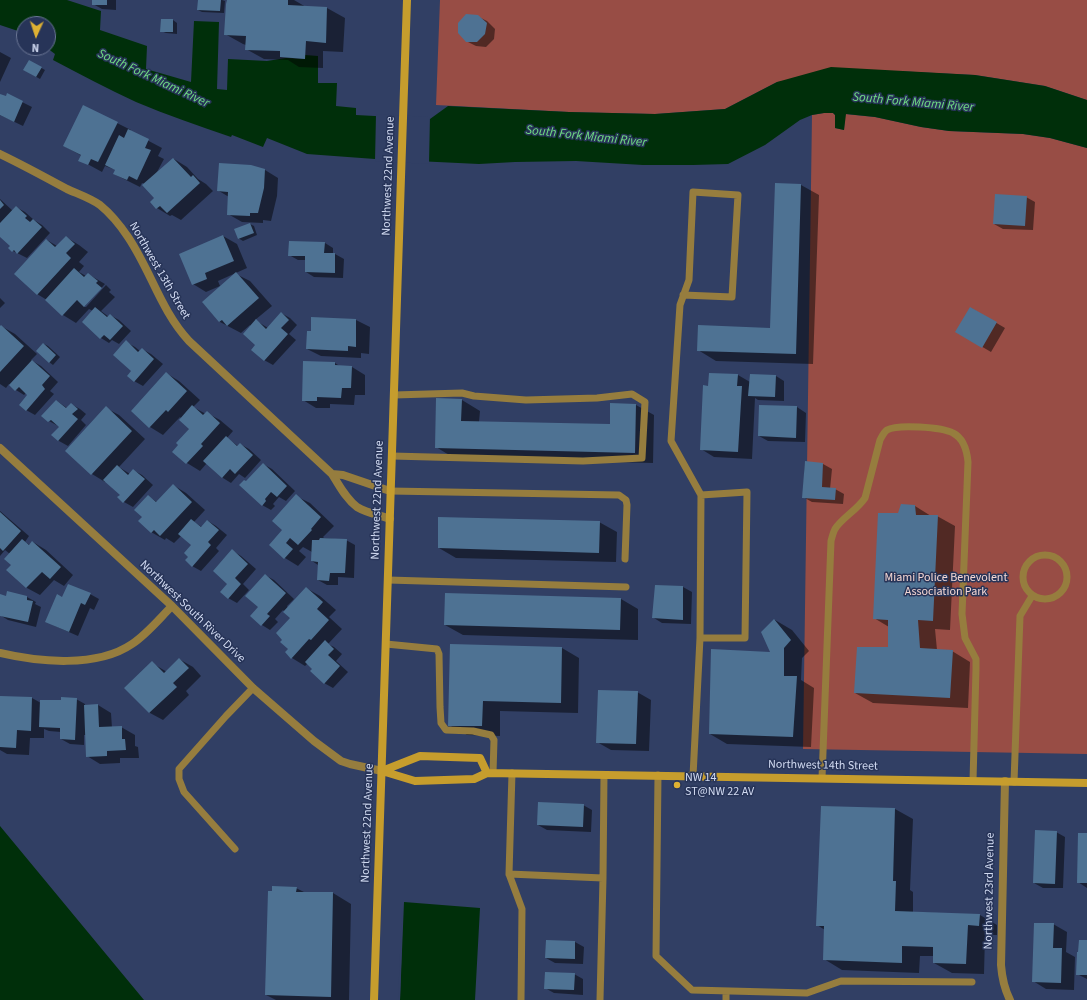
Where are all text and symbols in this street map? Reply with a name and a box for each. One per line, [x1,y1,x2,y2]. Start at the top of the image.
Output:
north arrow [16,16,56,56]
text: N [31,40,39,55]
water label: South Fork Miami River [95,46,211,112]
water label: South Fork Miami River [852,90,974,116]
street label: Northwest 22nd Avenue [380,116,398,236]
water label: South Fork Miami River [525,123,647,151]
street label: Northwest 13th Street [125,220,193,322]
street label: Northwest 22nd Avenue [369,440,387,560]
street label: Northwest South River Drive [136,558,248,666]
park label: Miami Police Benevolent Association Park [885,571,1007,599]
street label: Northwest 14th Street [768,758,878,774]
street label: Northwest 22nd Avenue [359,763,377,883]
place label: NW 14 ST@NW 22 AV [685,771,754,799]
marker: NW 14 ST@NW 22 AV [672,780,682,790]
street label: Northwest 23rd Avenue [982,832,998,950]

